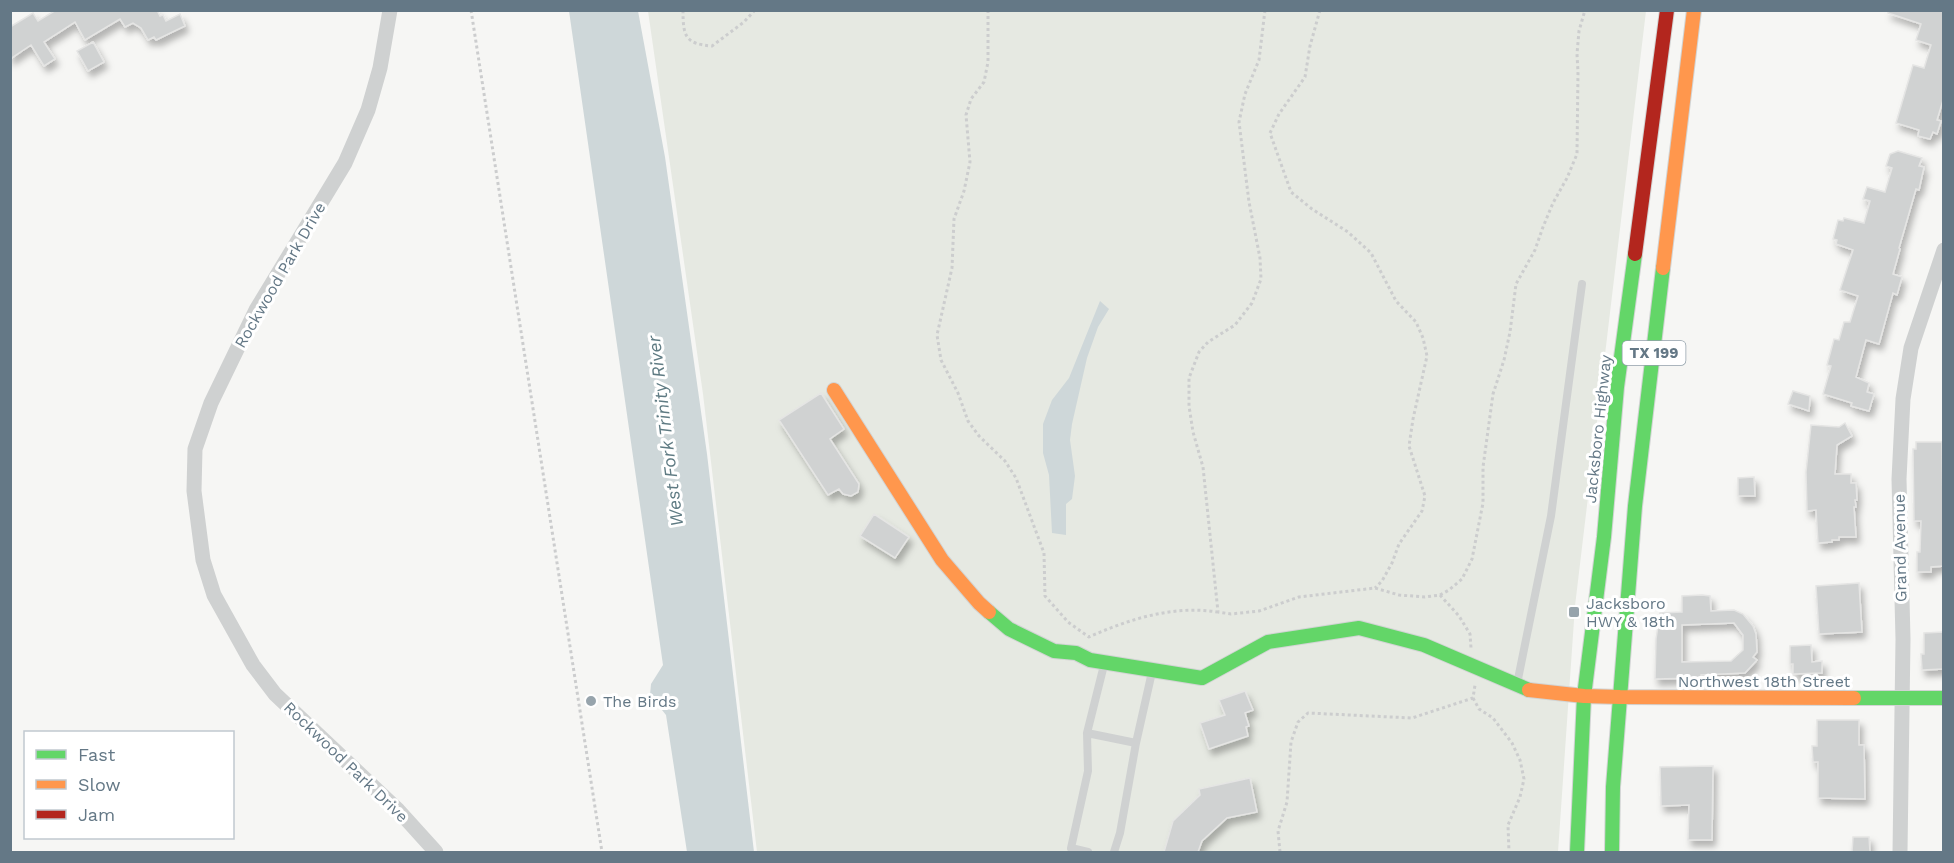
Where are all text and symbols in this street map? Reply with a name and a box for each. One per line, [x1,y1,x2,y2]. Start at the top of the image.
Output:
street label: Rockwood Park Drive [230,199,330,351]
water label: West Fork Trinity River [643,333,687,528]
road number: TX 199 [1622,341,1686,365]
street label: Jacksboro Highway [1581,353,1615,504]
street label: Grand Avenue [1890,494,1910,602]
place label: Jacksboro HWY & 18th [1586,594,1675,631]
marker: Jacksboro HWY & 18th [1567,605,1581,619]
street label: Northwest 18th Street [1678,672,1851,691]
place label: The Birds [603,692,676,711]
marker: The Birds [584,694,598,708]
street label: Rockwood Park Drive [280,698,412,826]
legend [24,731,234,839]
text: Fast [78,744,116,765]
text: Slow [78,774,121,795]
text: Jam [78,804,115,825]

